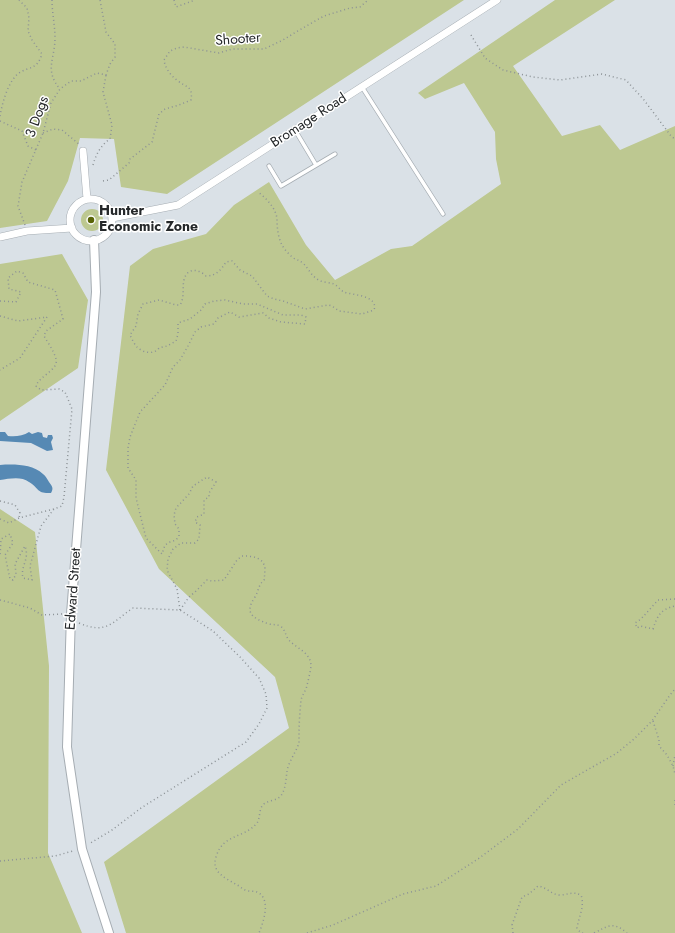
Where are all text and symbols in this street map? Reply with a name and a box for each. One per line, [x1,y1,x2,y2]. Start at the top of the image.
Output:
street label: Shooter [215,30,261,50]
street label: Bromage Road [268,90,350,152]
street label: 3 Dogs [23,94,53,140]
place label: Hunter Economic Zone [99,204,198,236]
marker: Hunter Economic Zone [86,215,96,225]
street label: Edward Street [63,547,85,631]

